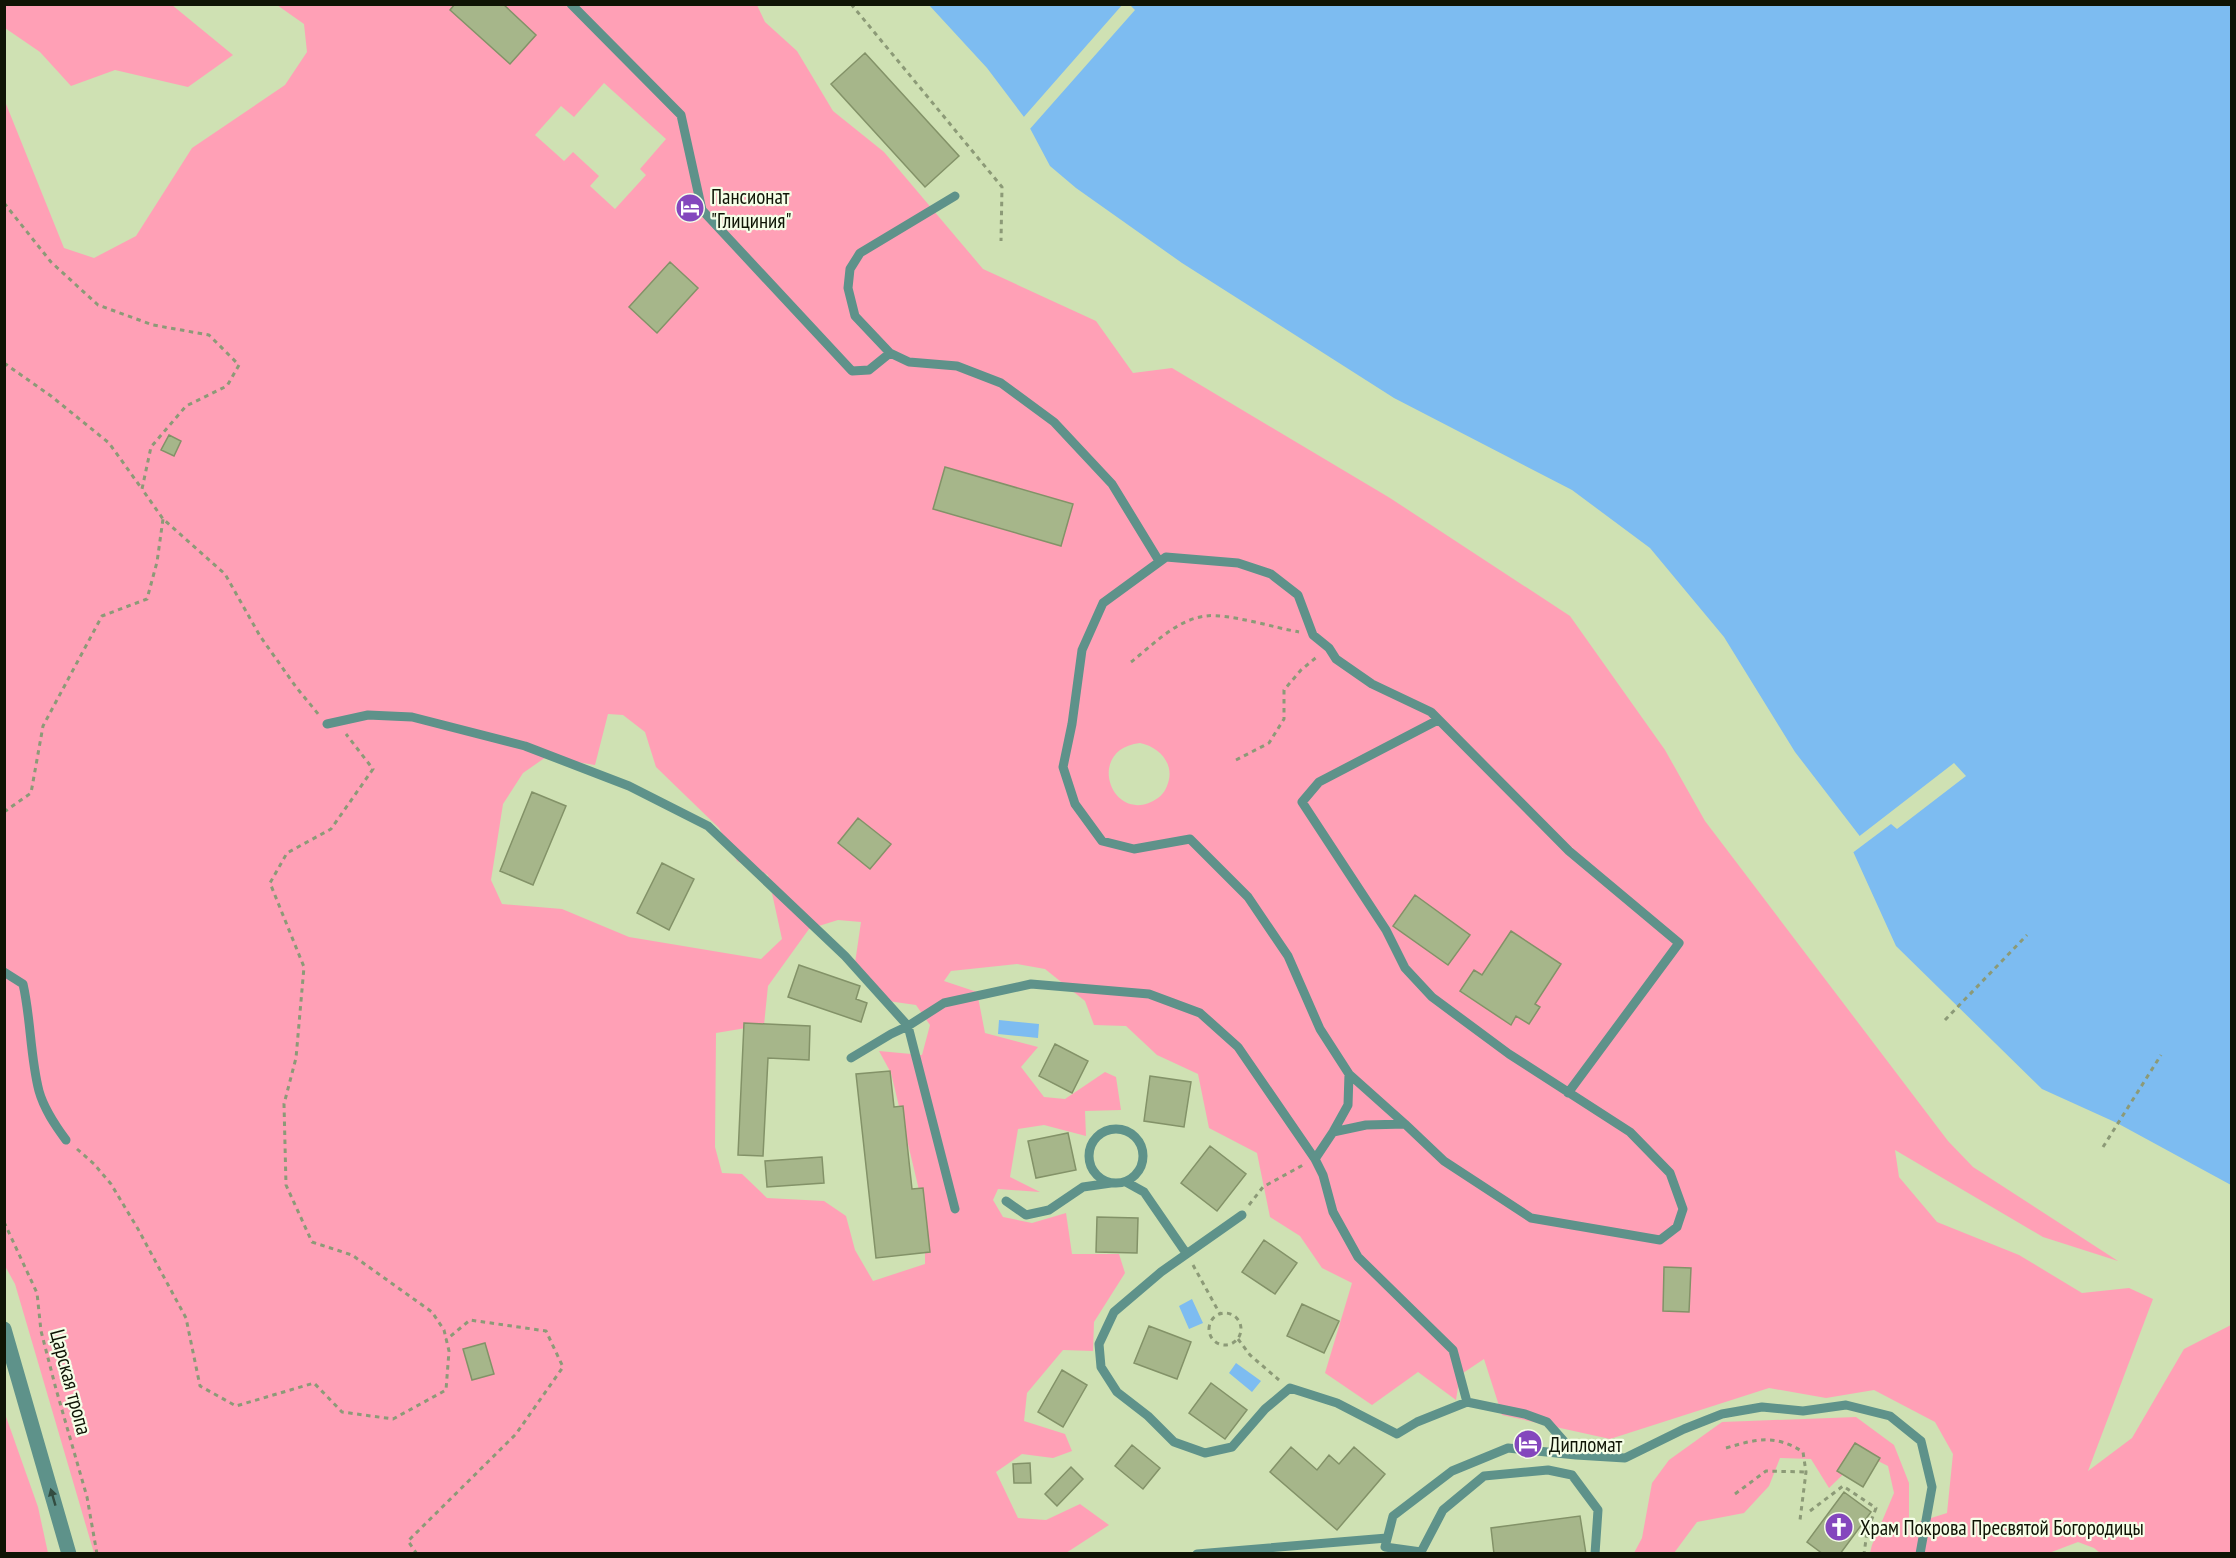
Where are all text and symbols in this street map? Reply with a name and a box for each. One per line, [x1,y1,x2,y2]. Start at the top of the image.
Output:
place label: Пансионат "Глициния" [711,183,791,234]
hotel icon: Пансионат "Глициния" [674,192,706,224]
street label: Царская тропа [44,1326,98,1438]
hotel icon: Дипломат [1512,1428,1544,1460]
place label: Дипломат [1549,1431,1623,1458]
one-way arrow [48,1488,58,1506]
church icon: Храм Покрова Пресвятой Богородицы [1823,1511,1855,1543]
place label: Храм Покрова Пресвятой Богородицы [1860,1514,2144,1541]

